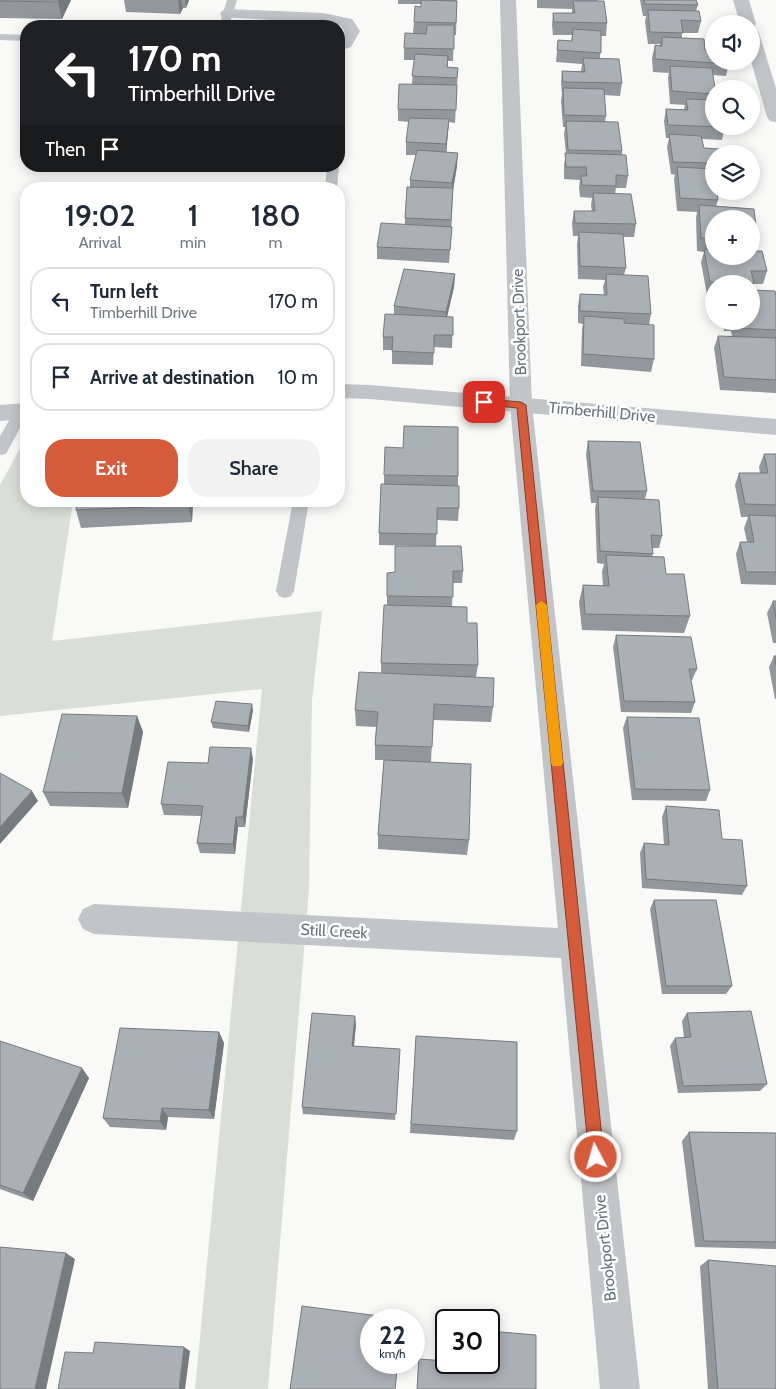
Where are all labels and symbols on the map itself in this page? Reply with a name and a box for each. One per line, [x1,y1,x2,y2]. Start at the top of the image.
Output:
street label: Brookport Drive [508,268,530,376]
pin [463,381,505,423]
street label: Timberhill Drive [548,398,656,426]
street label: Still Creek [300,920,369,942]
position arrow [569,1130,621,1182]
street label: Brookport Drive [590,1194,620,1302]
speed limit sign: 30 [435,1309,500,1374]

